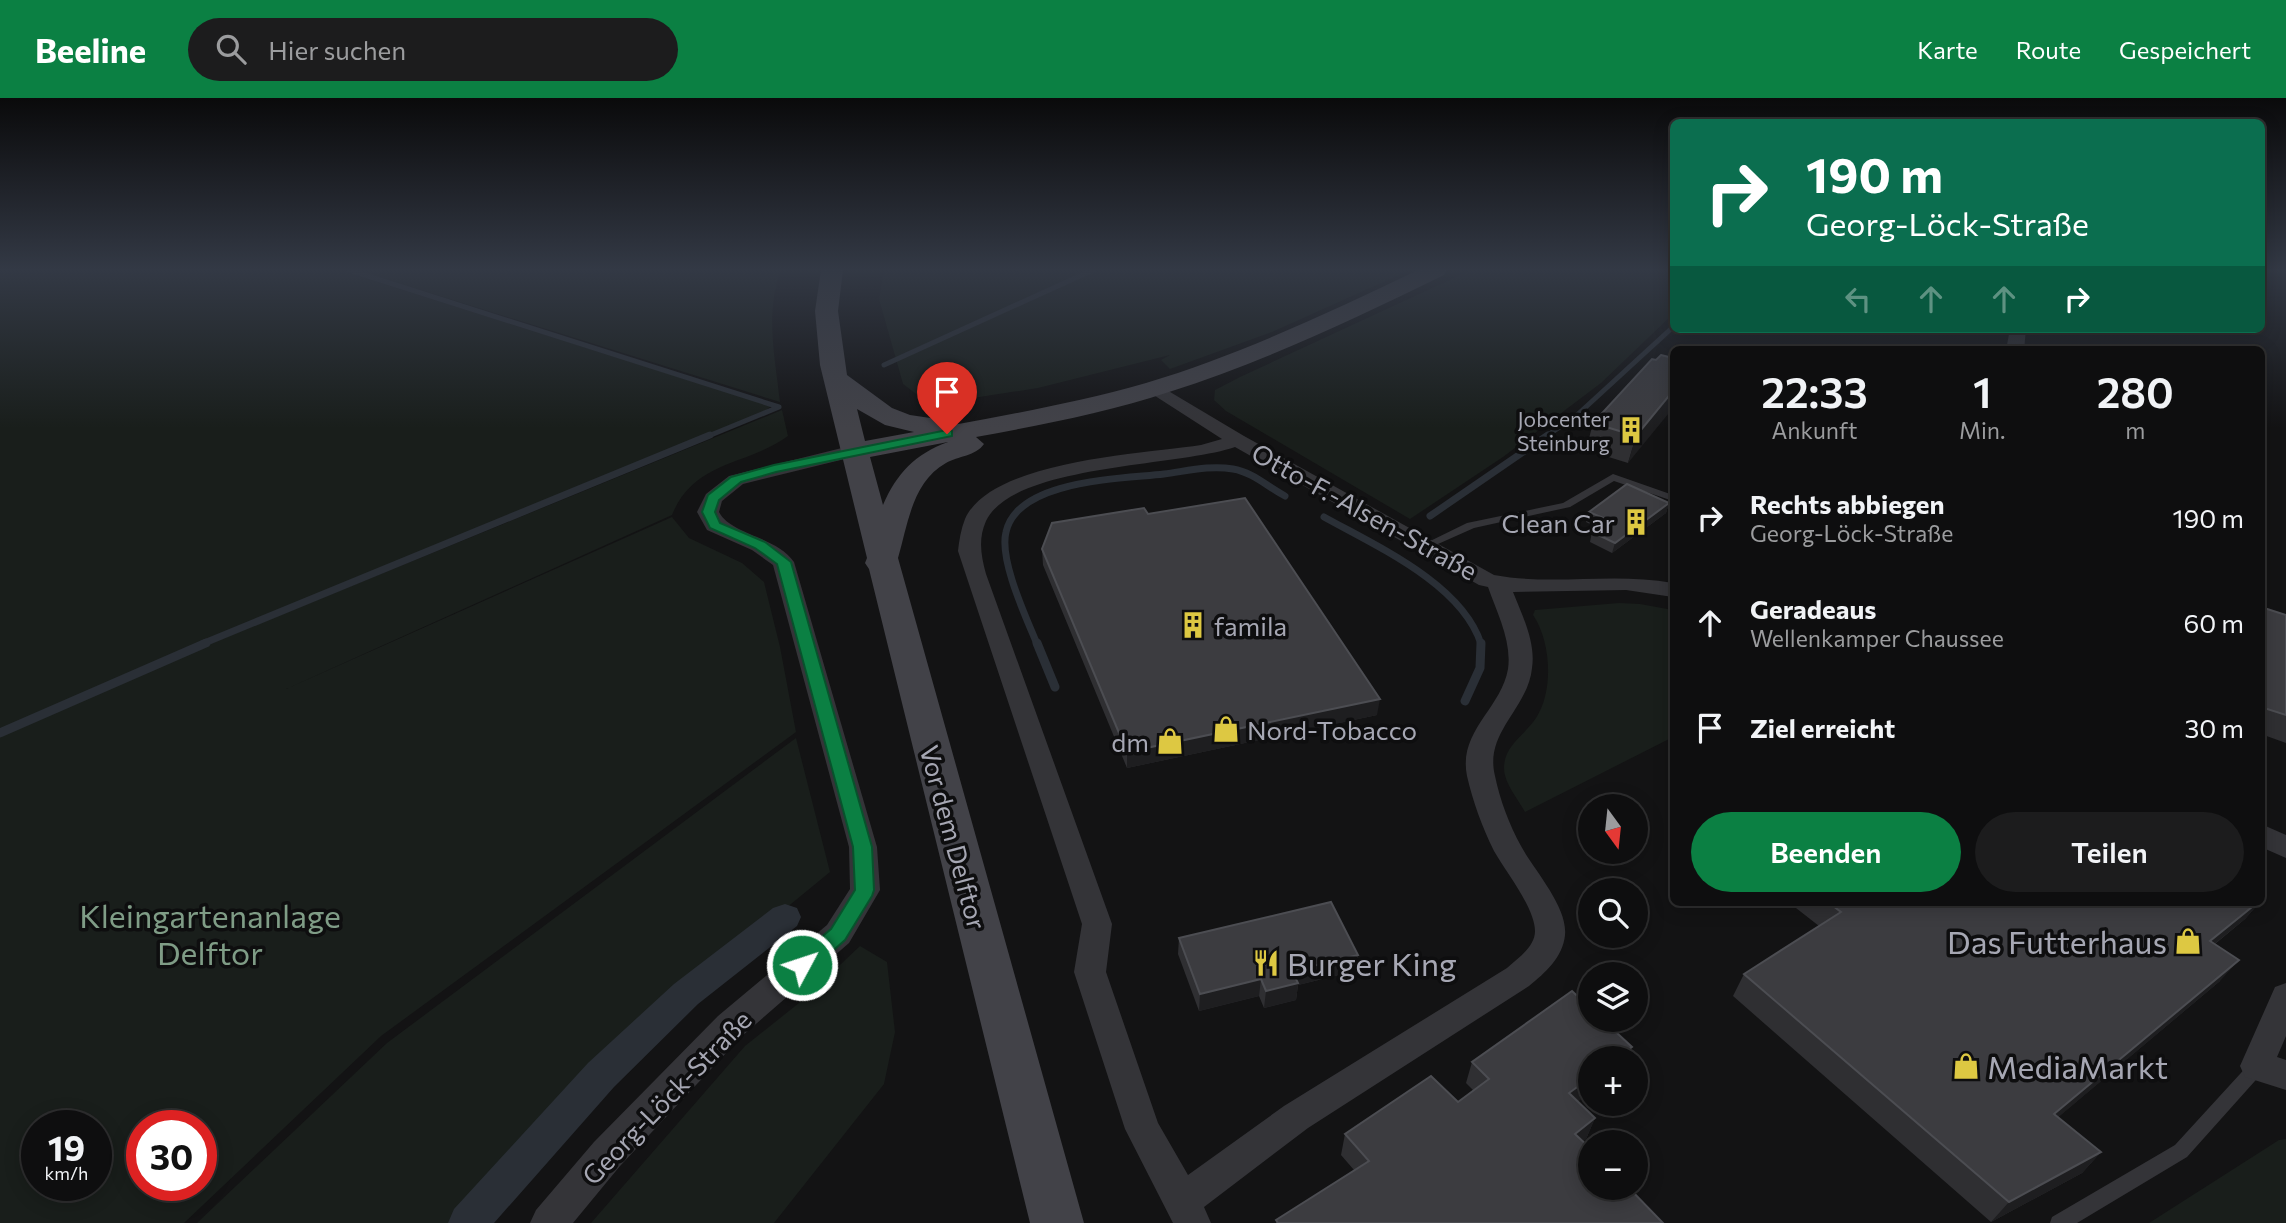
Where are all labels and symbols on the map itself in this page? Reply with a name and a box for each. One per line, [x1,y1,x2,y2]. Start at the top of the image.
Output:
pin [917,362,977,434]
place label: Jobcenter Steinburg [1517,406,1610,455]
building icon: Jobcenter Steinburg [1616,415,1646,445]
street label: Otto-F.-Alsen-Straße [1247,436,1483,586]
place label: Clean Car [1502,507,1615,538]
building icon: Clean Car [1621,507,1651,537]
building icon: famila [1178,610,1208,640]
place label: famila [1214,610,1287,641]
shop icon: Nord-Tobacco [1211,714,1241,744]
place label: Nord-Tobacco [1247,714,1417,745]
place label: dm [1111,726,1149,757]
shop icon: dm [1155,726,1185,756]
street label: Vor dem Delftor [915,741,993,933]
north arrow [1578,794,1648,864]
park label: Kleingartenanlage Delftor [79,895,341,972]
place label: Das Futterhaus [1947,921,2167,961]
shop icon: Das Futterhaus [2173,926,2203,956]
position arrow [765,928,839,1002]
place label: Burger King [1287,943,1457,983]
restaurant icon: Burger King [1251,948,1281,978]
street label: Georg-Löck-Straße [575,1004,757,1190]
place label: MediaMarkt [1987,1046,2168,1086]
shop icon: MediaMarkt [1951,1051,1981,1081]
speed limit sign: 30 [126,1110,217,1201]

